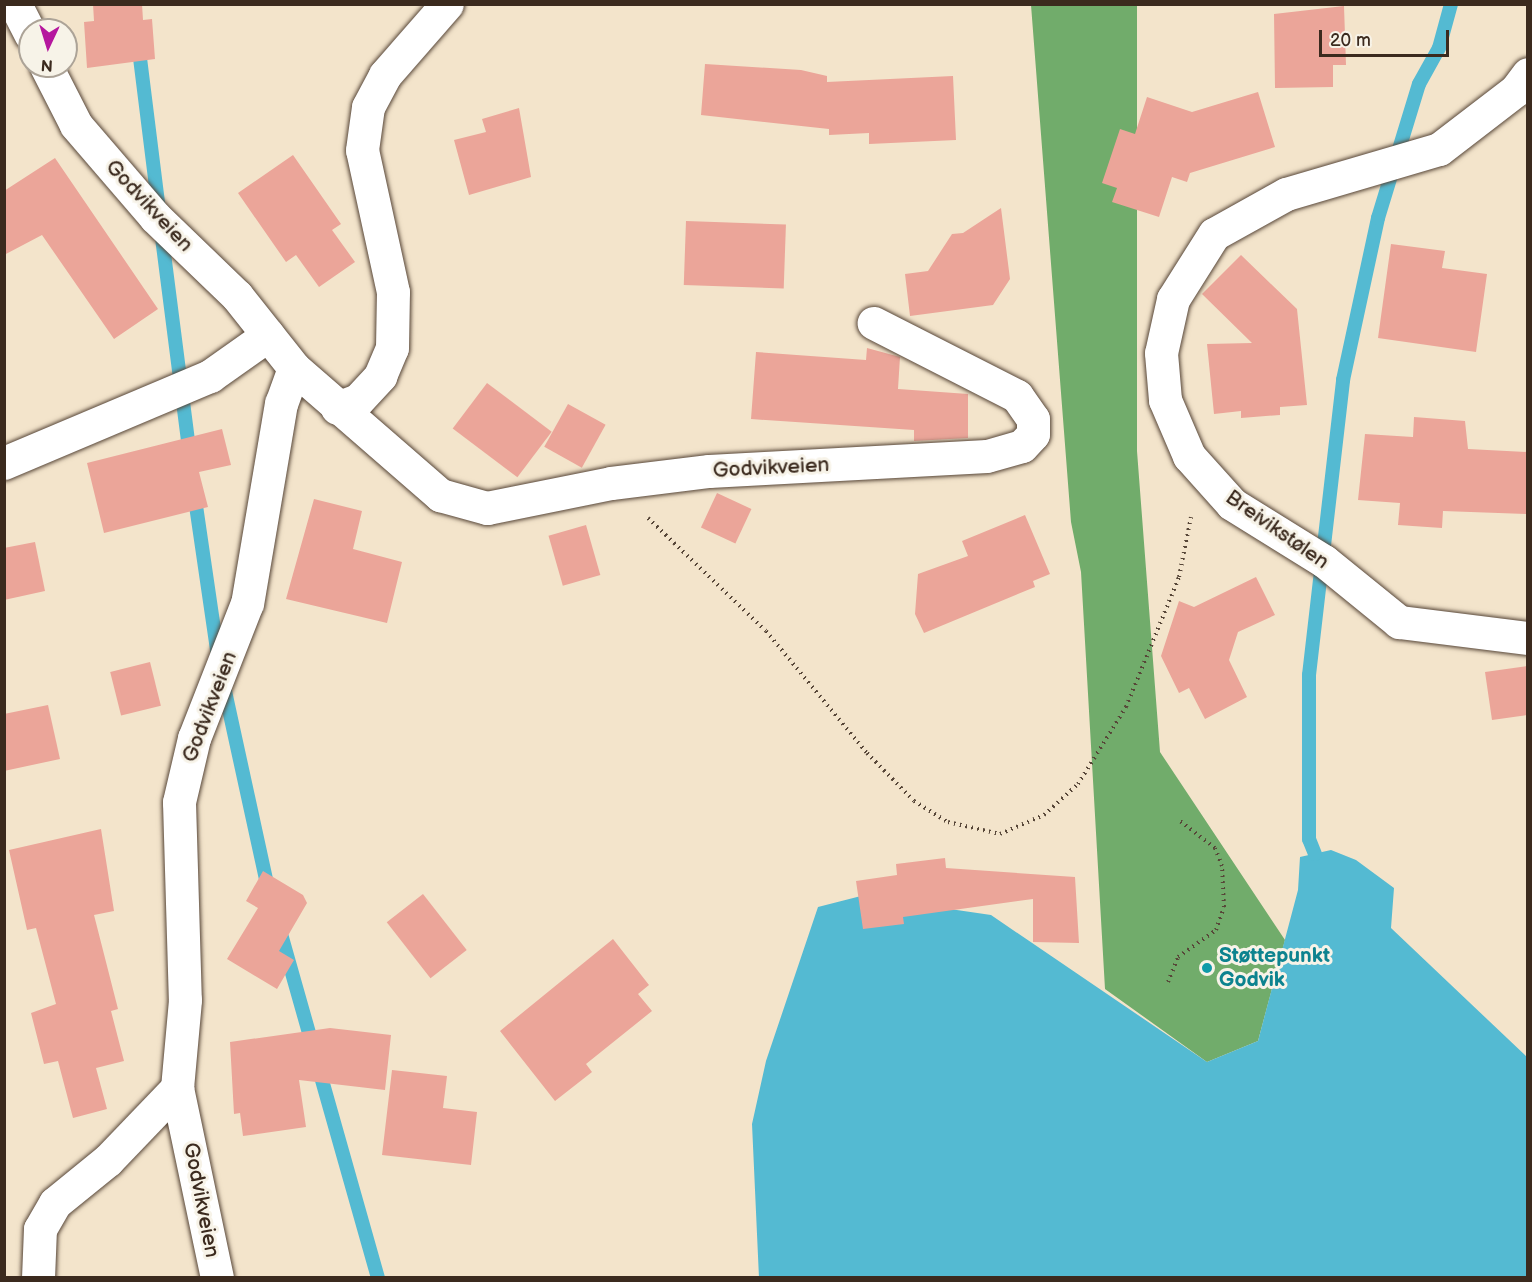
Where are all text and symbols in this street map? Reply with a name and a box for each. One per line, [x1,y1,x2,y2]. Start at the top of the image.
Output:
north arrow [18,18,78,78]
scale bar [1322,18,1452,56]
text: 20 m [1330,30,1371,51]
text: N [40,55,54,74]
street label: Godvikveien [100,155,198,257]
street label: Godvikveien [712,452,830,484]
street label: Breivikstølen [1220,485,1334,575]
street label: Godvikveien [177,648,243,766]
place label: Støttepunkt Godvik [1219,943,1330,993]
marker: Støttepunkt Godvik [1200,961,1214,975]
street label: Godvikveien [178,1140,224,1260]

